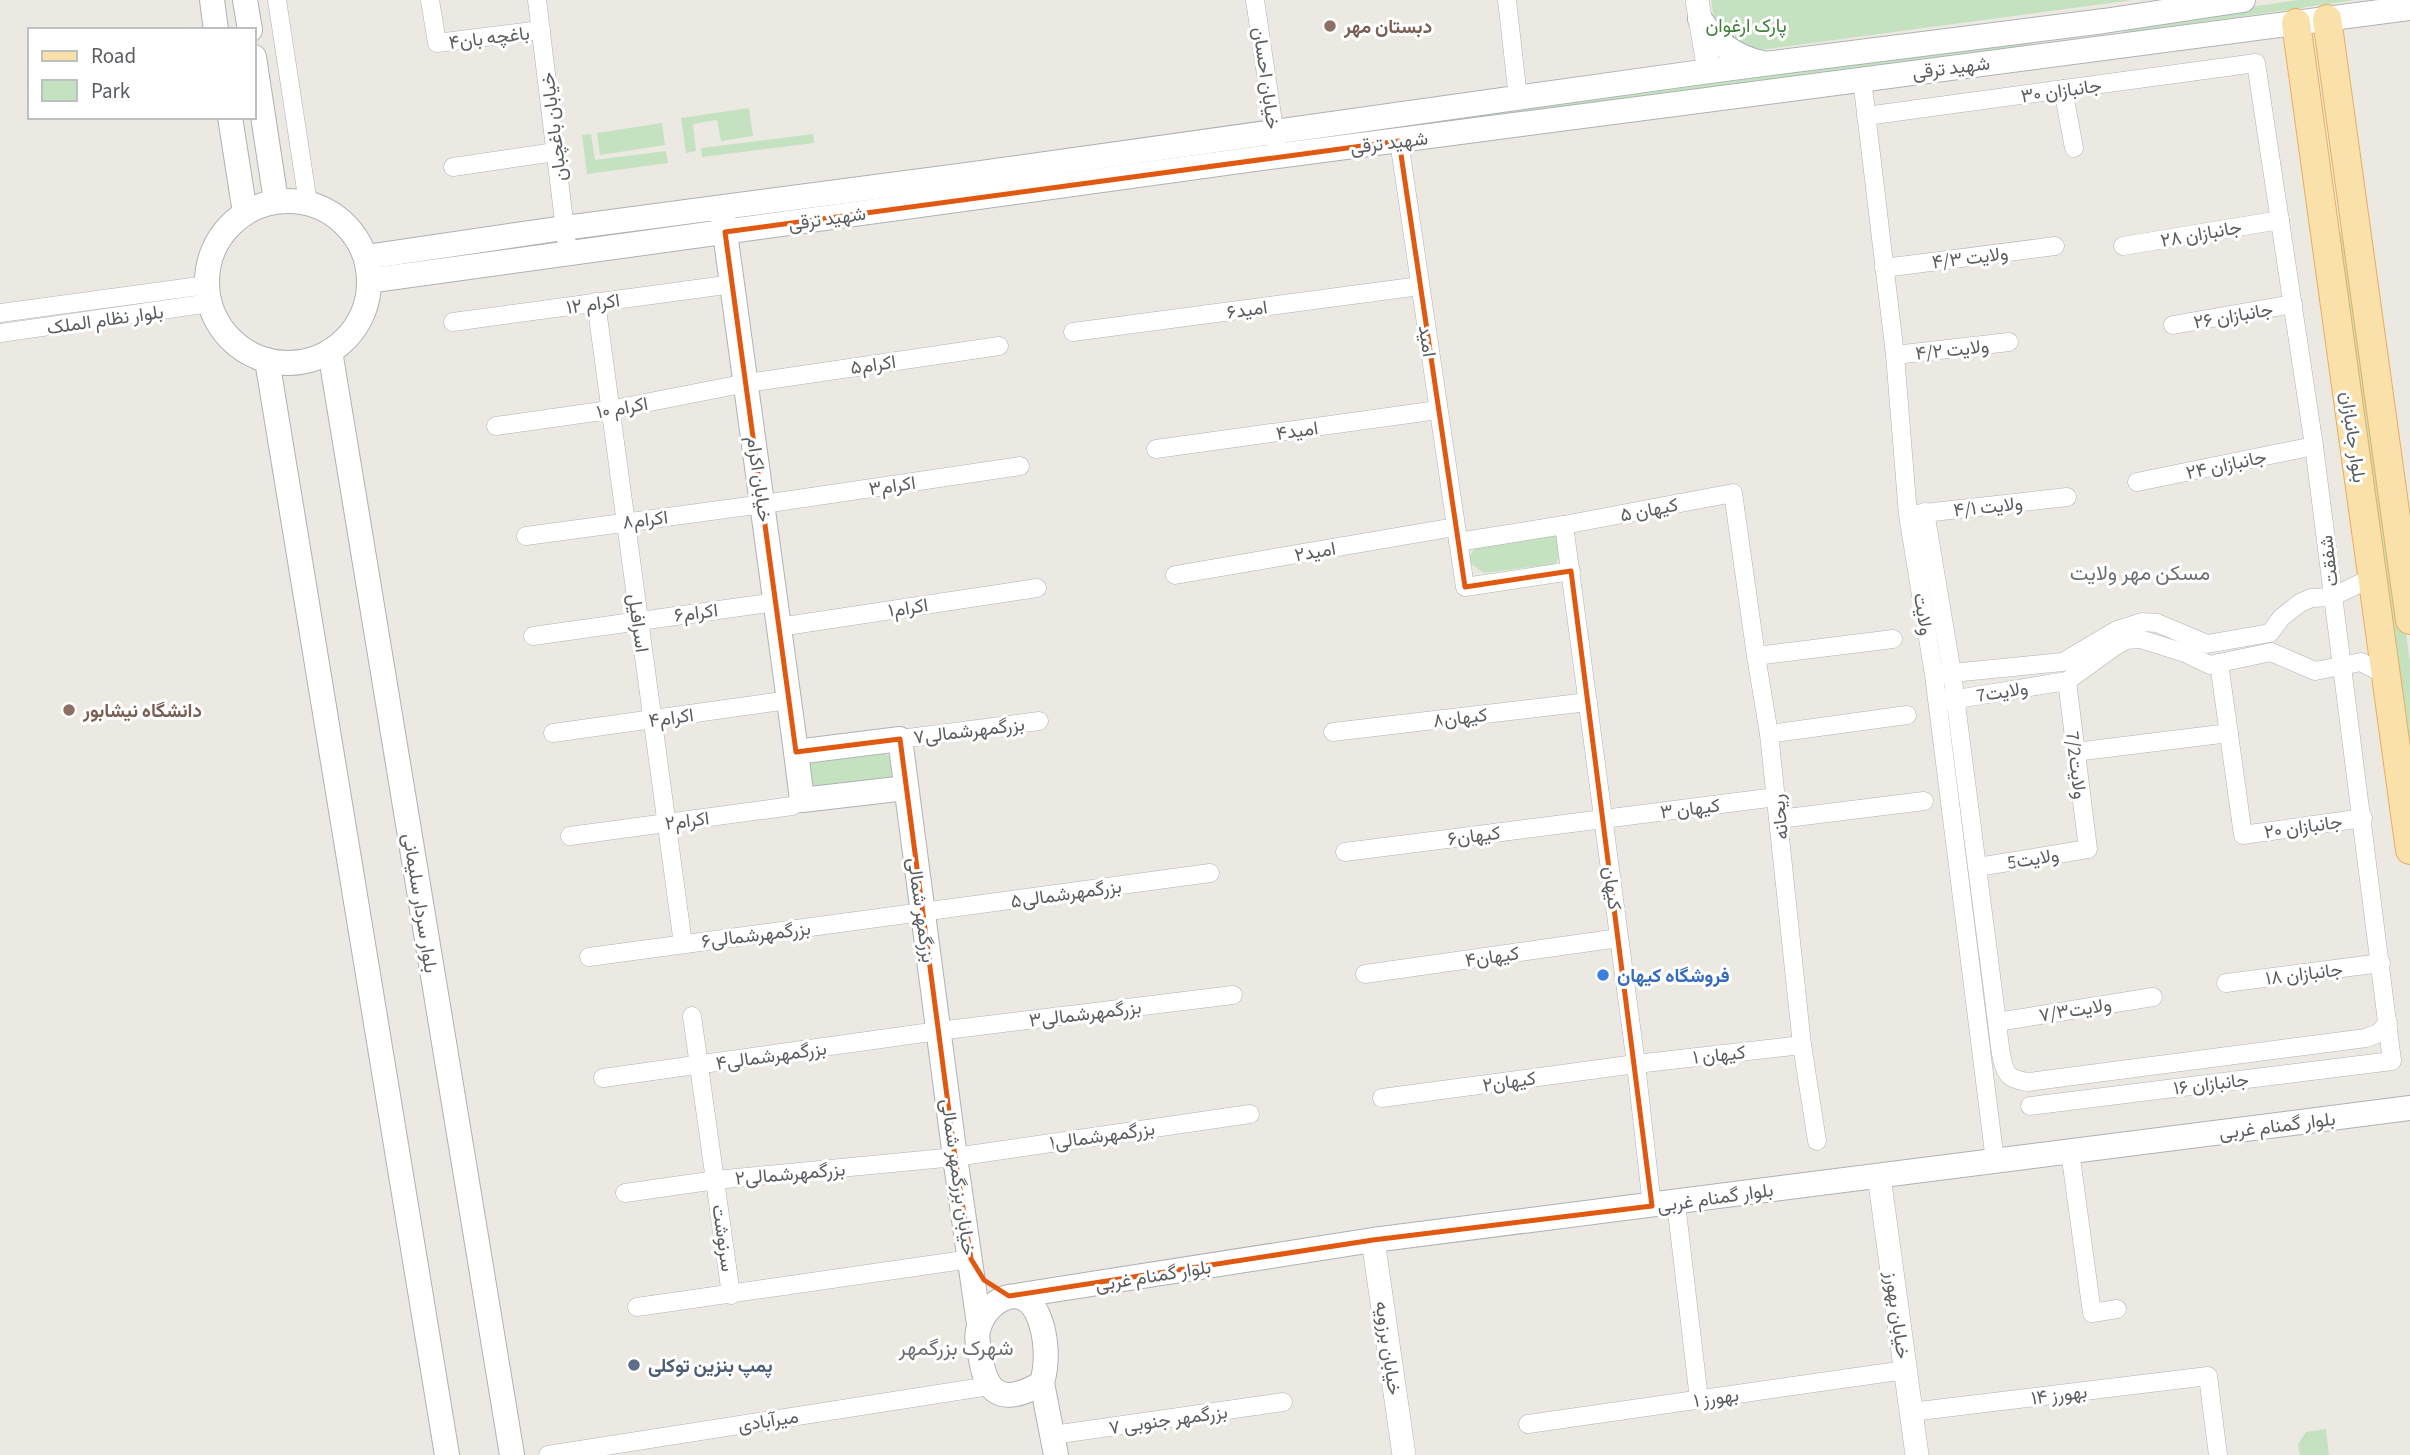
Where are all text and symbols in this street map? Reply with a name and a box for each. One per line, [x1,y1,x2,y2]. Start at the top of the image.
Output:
park label: پارک ارغوان [1705,13,1787,40]
place label: دبستان مهر [1343,14,1432,41]
marker: دبستان مهر [1322,18,1338,34]
street label: باغچه بان۴ [447,20,531,57]
street label: خیابان احسان [1245,25,1286,131]
legend [28,28,256,119]
text: Road [91,41,136,71]
street label: شهید ترقی [1911,50,1992,87]
street label: خیابان باغچبان [534,71,575,183]
street label: جانبازان ۳۰ [2019,72,2103,111]
text: Park [91,76,131,106]
street label: شهید ترقی [1349,125,1430,162]
street label: شهید ترقی [787,201,868,238]
street label: جانبازان ۲۸ [2158,214,2244,255]
street label: ولایت ۴/۳ [1930,240,2010,277]
street label: اکرام ۱۲ [565,287,622,322]
street label: امید۶ [1225,294,1269,327]
street label: جانبازان ۲۶ [2191,296,2275,337]
street label: بلوار نظام الملک [45,299,165,342]
street label: امید [1411,324,1442,359]
street label: ولایت ۴/۲ [1914,333,1990,368]
street label: اکرام۵ [849,349,898,382]
street label: بلوار جانبازان [2333,390,2372,485]
street label: اکرام ۱۰ [594,391,650,426]
street label: امید۴ [1274,415,1320,448]
street label: خیابان اکرام [739,435,778,524]
street label: جانبازان ۲۴ [2184,444,2269,487]
street label: اکرام۳ [867,470,917,503]
street label: ولایت ۴/۱ [1952,490,2024,525]
street label: کیهان ۵ [1618,492,1681,529]
street label: اکرام۸ [621,504,670,537]
street label: شفقت [2313,534,2346,588]
street label: امید۲ [1292,536,1338,569]
district label: مسکن مهر ولایت [2070,558,2210,588]
street label: ولایت [1906,591,1939,637]
street label: اسرافیل [620,592,655,654]
street label: اکرام۱ [886,592,930,625]
street label: اکرام۶ [673,597,720,630]
street label: ولایت7 [1974,675,2030,710]
place label: دانشگاه نیشابور [82,698,202,725]
marker: دانشگاه نیشابور [61,702,77,718]
street label: اکرام۴ [647,702,696,735]
street label: کیهان۸ [1431,702,1489,735]
street label: بزرگمهرشمالی۷ [912,711,1026,752]
street label: ولایت7/2 [2058,730,2093,801]
street label: کیهان ۳ [1659,792,1722,827]
street label: ریحانه [1765,793,1796,841]
street label: اکرام۲ [663,805,711,838]
street label: جانبازان ۲۰ [2262,809,2344,846]
street label: کیهان۶ [1446,820,1502,853]
street label: بلوار سردار سلیمانی [395,831,444,975]
street label: ولایت5 [2005,842,2061,877]
street label: بزرگمهر شمالی [900,856,941,965]
street label: کیهان [1595,865,1628,911]
street label: بزرگمهرشمالی۵ [1009,873,1123,916]
street label: بزرگمهرشمالی۶ [700,915,812,956]
street label: کیهان۴ [1463,940,1521,975]
street label: جانبازان ۱۸ [2264,956,2344,993]
place label: فروشگاه کیهان [1617,963,1730,990]
marker: فروشگاه کیهان [1595,967,1611,983]
street label: ولایت۷/۳ [2037,991,2113,1030]
street label: بزرگمهرشمالی۳ [1027,994,1143,1035]
street label: بزرگمهرشمالی۴ [714,1035,828,1078]
street label: کیهان ۱ [1691,1039,1747,1072]
street label: کیهان۲ [1481,1065,1538,1100]
street label: جانبازان ۱۶ [2172,1066,2250,1103]
street label: خیابان بزرگمهر شمالی [933,1097,982,1257]
street label: بلوار گمنام غربی [2217,1106,2337,1147]
street label: بزرگمهرشمالی۱ [1048,1116,1157,1157]
street label: بزرگمهرشمالی۲ [734,1156,846,1193]
street label: بلوار گمنام غربی [1655,1177,1775,1220]
street label: سرنوشت [704,1203,741,1274]
street label: بلوار گمنام غربی [1093,1254,1213,1299]
street label: خیابان بهورز [1877,1269,1916,1361]
street label: خیابان برزویه [1368,1299,1407,1397]
district label: شهرک بزرگمهر [898,1333,1013,1363]
place label: پمپ بنزین توکلی [648,1353,773,1380]
marker: پمپ بنزین توکلی [626,1357,642,1373]
street label: بهورز ۱۴ [2030,1379,2089,1412]
street label: بهورز ۱ [1692,1382,1741,1415]
street label: بزرگمهر جنوبی ۷ [1107,1399,1229,1442]
street label: میرآبادی [736,1403,801,1440]

